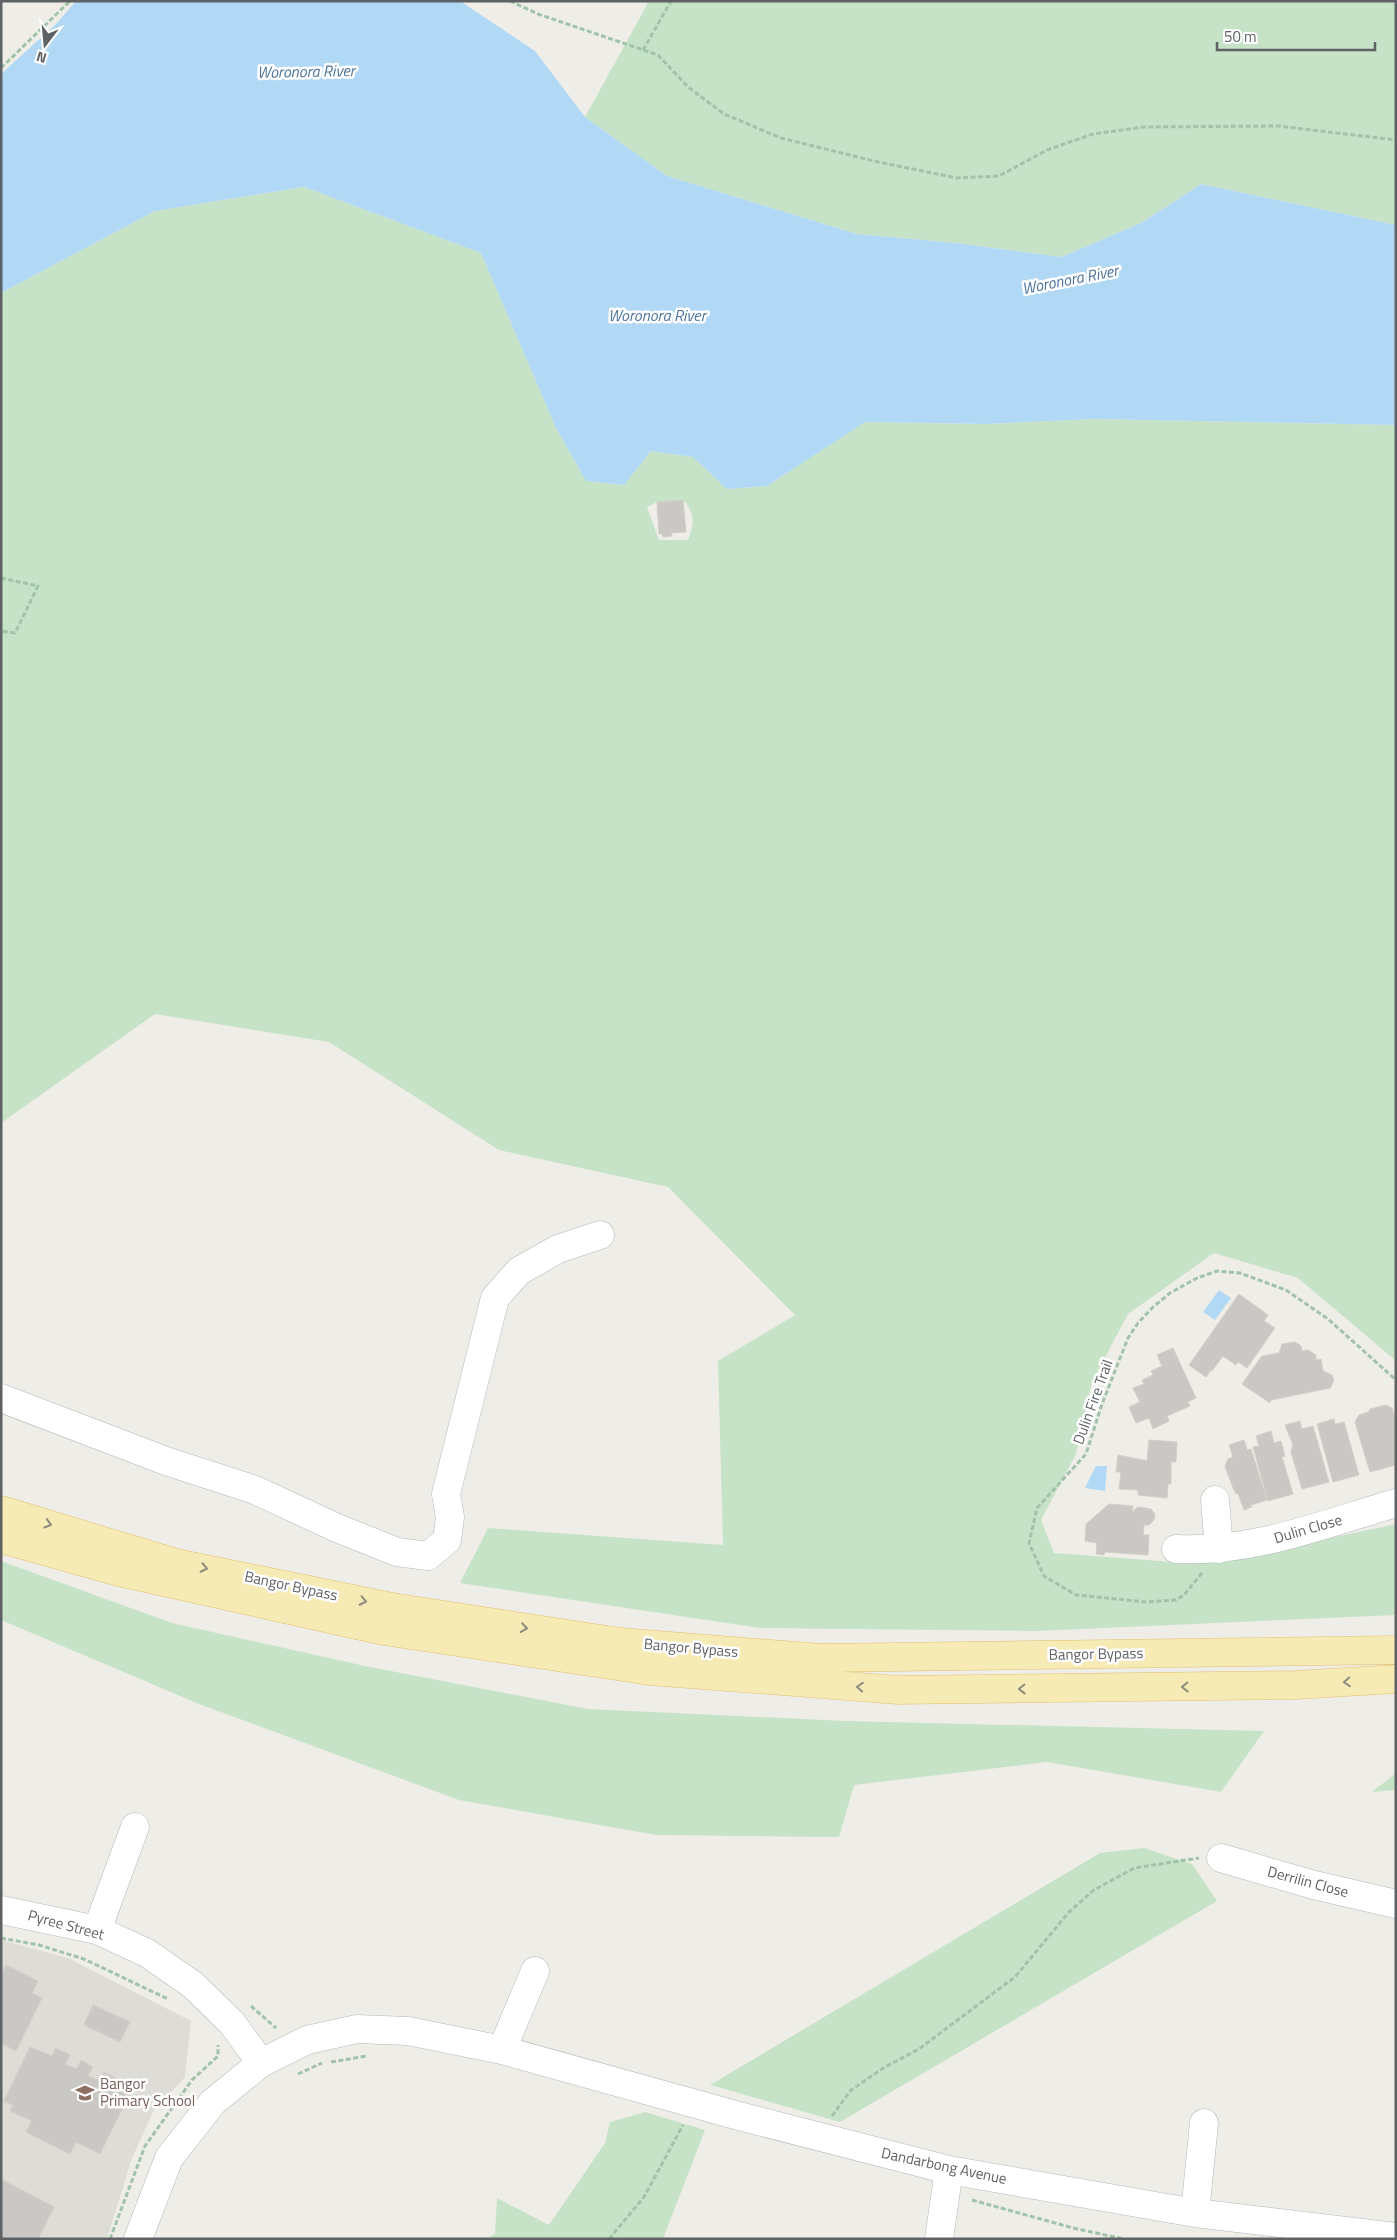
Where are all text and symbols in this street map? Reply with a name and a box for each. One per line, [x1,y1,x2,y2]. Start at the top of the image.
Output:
north arrow [20,20,70,70]
scale bar [1217,20,1374,52]
text: 50 m [1224,25,1257,48]
text: N [34,47,49,69]
water label: Woronora River [257,58,357,84]
water label: Woronora River [1020,258,1122,300]
water label: Woronora River [608,303,708,327]
street label: Dulin Fire Trail [1067,1356,1119,1448]
street label: Dulin Close [1271,1508,1345,1549]
one-way arrow [43,1519,52,1529]
one-way arrow [200,1563,209,1573]
street label: Bangor Bypass [242,1564,340,1607]
one-way arrow [359,1596,368,1606]
one-way arrow [519,1622,528,1632]
street label: Bangor Bypass [643,1632,739,1663]
street label: Bangor Bypass [1048,1641,1144,1666]
one-way arrow [1343,1676,1351,1687]
one-way arrow [856,1682,864,1693]
one-way arrow [1180,1682,1188,1692]
one-way arrow [1018,1684,1026,1694]
street label: Derrilin Close [1265,1860,1351,1903]
street label: Pyree Street [25,1903,108,1946]
place label: Bangor Primary School [100,2072,195,2112]
school or university icon: Bangor Primary School [74,2082,96,2104]
street label: Dandarbong Avenue [879,2141,1009,2190]

